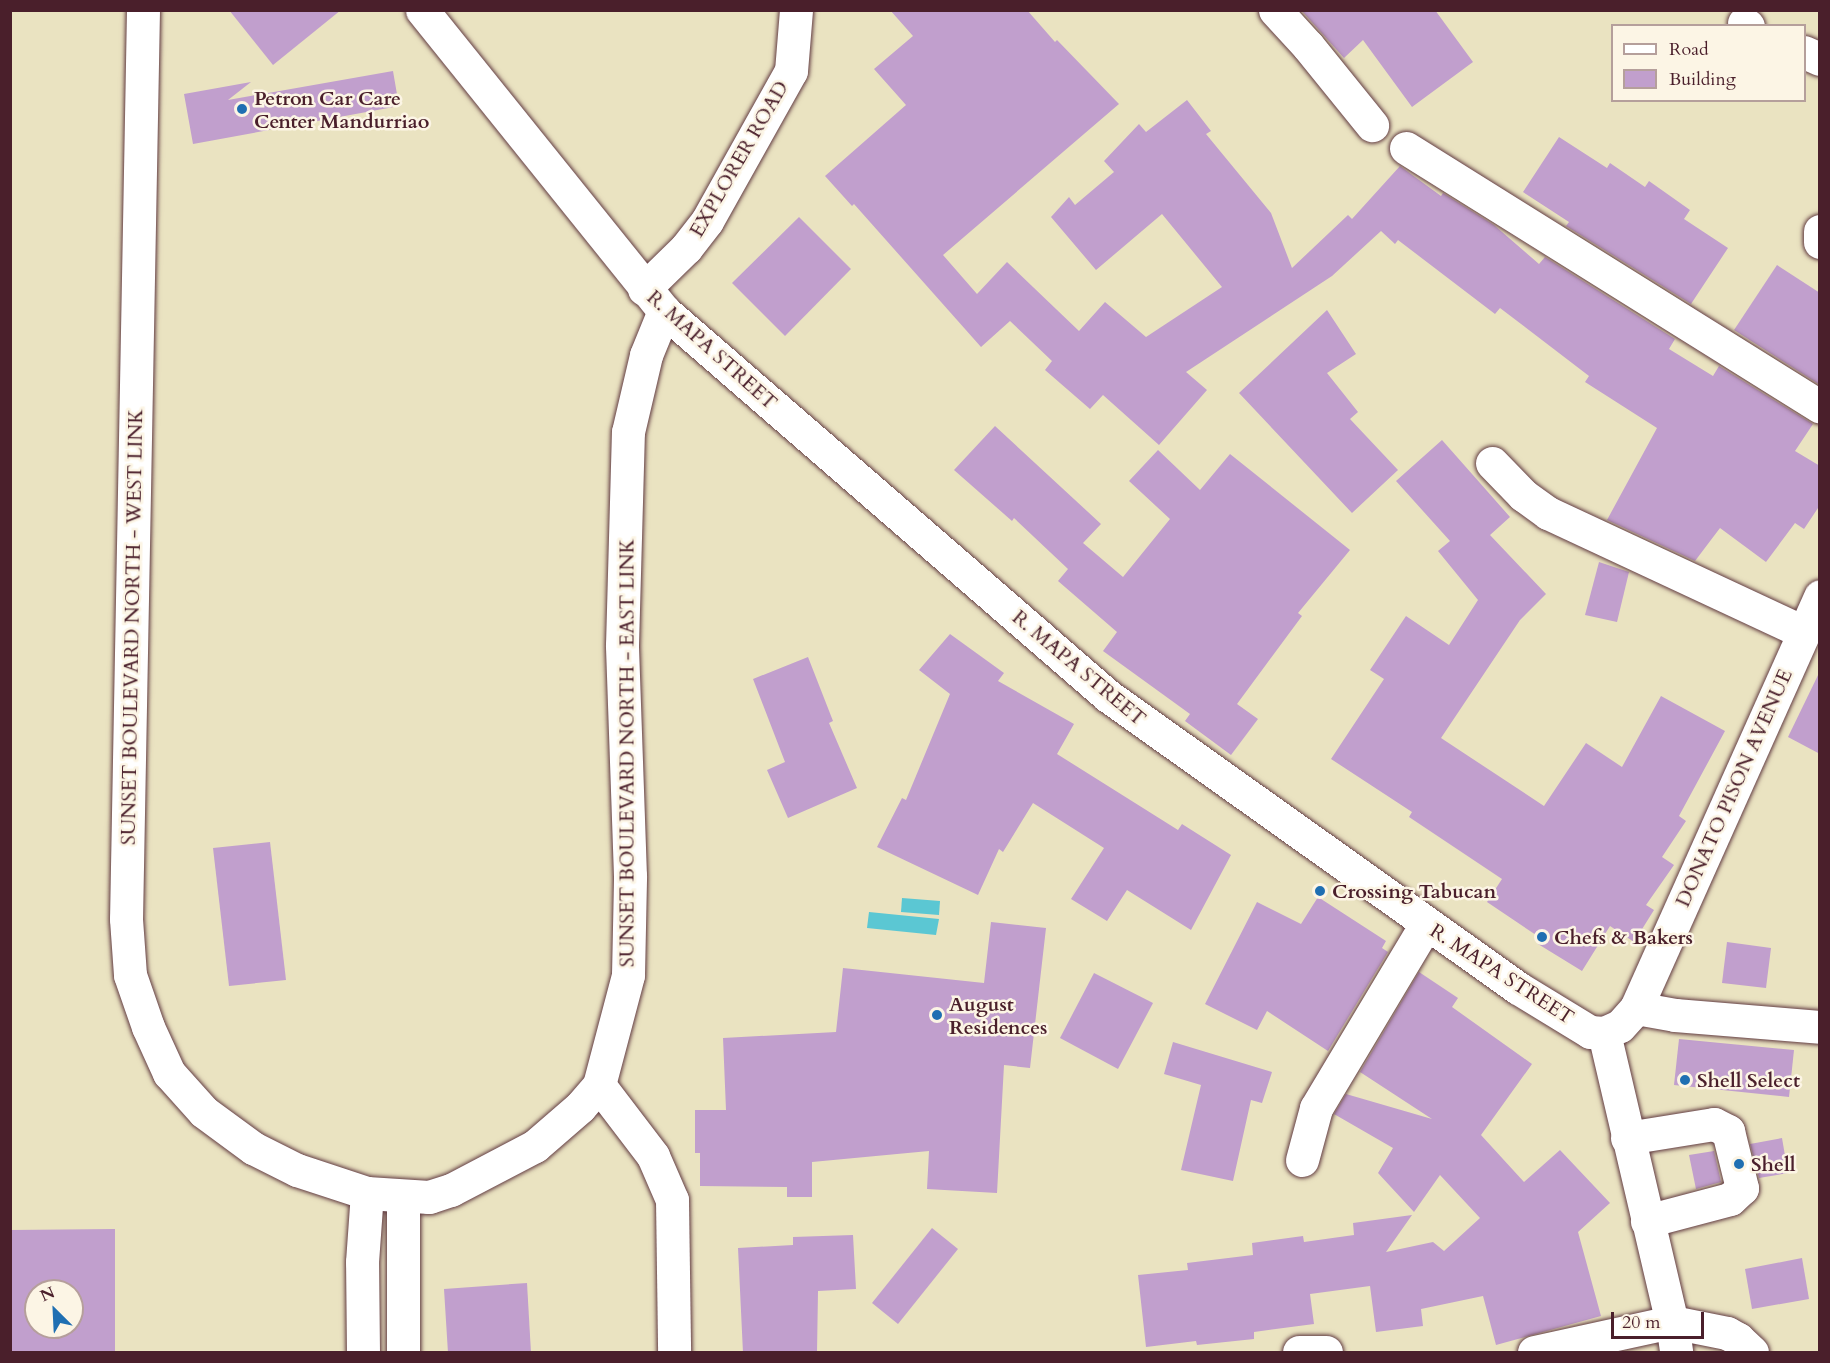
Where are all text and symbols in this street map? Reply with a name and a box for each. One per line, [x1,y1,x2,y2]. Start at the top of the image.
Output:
legend [1611,24,1806,102]
text: Road [1669,37,1709,62]
text: Building [1669,67,1736,92]
street label: EXPLORER ROAD [685,77,793,241]
place label: Petron Car Care Center Mandurriao [254,86,429,133]
marker: Petron Car Care Center Mandurriao [235,102,249,116]
street label: R. MAPA STREET [642,285,782,415]
street label: SUNSET BOULEVARD NORTH - WEST LINK [116,409,148,845]
street label: SUNSET BOULEVARD NORTH - EAST LINK [615,539,639,967]
street label: R. MAPA STREET [1007,605,1151,731]
street label: DONATO PISON AVENUE [1671,665,1797,911]
place label: Crossing Tabucan [1332,879,1496,903]
marker: Crossing Tabucan [1313,884,1327,898]
street label: R. MAPA STREET [1426,919,1578,1029]
place label: Chefs & Bakers [1554,925,1693,949]
marker: Chefs & Bakers [1535,930,1549,944]
place label: August Residences [949,992,1047,1039]
marker: August Residences [930,1008,944,1022]
place label: Shell Select [1697,1068,1800,1092]
marker: Shell Select [1678,1073,1692,1087]
place label: Shell [1751,1152,1796,1176]
marker: Shell [1732,1157,1746,1171]
north arrow [24,1279,84,1339]
text: N [37,1282,58,1307]
scale bar [1614,1300,1707,1338]
text: 20 m [1622,1310,1661,1335]

